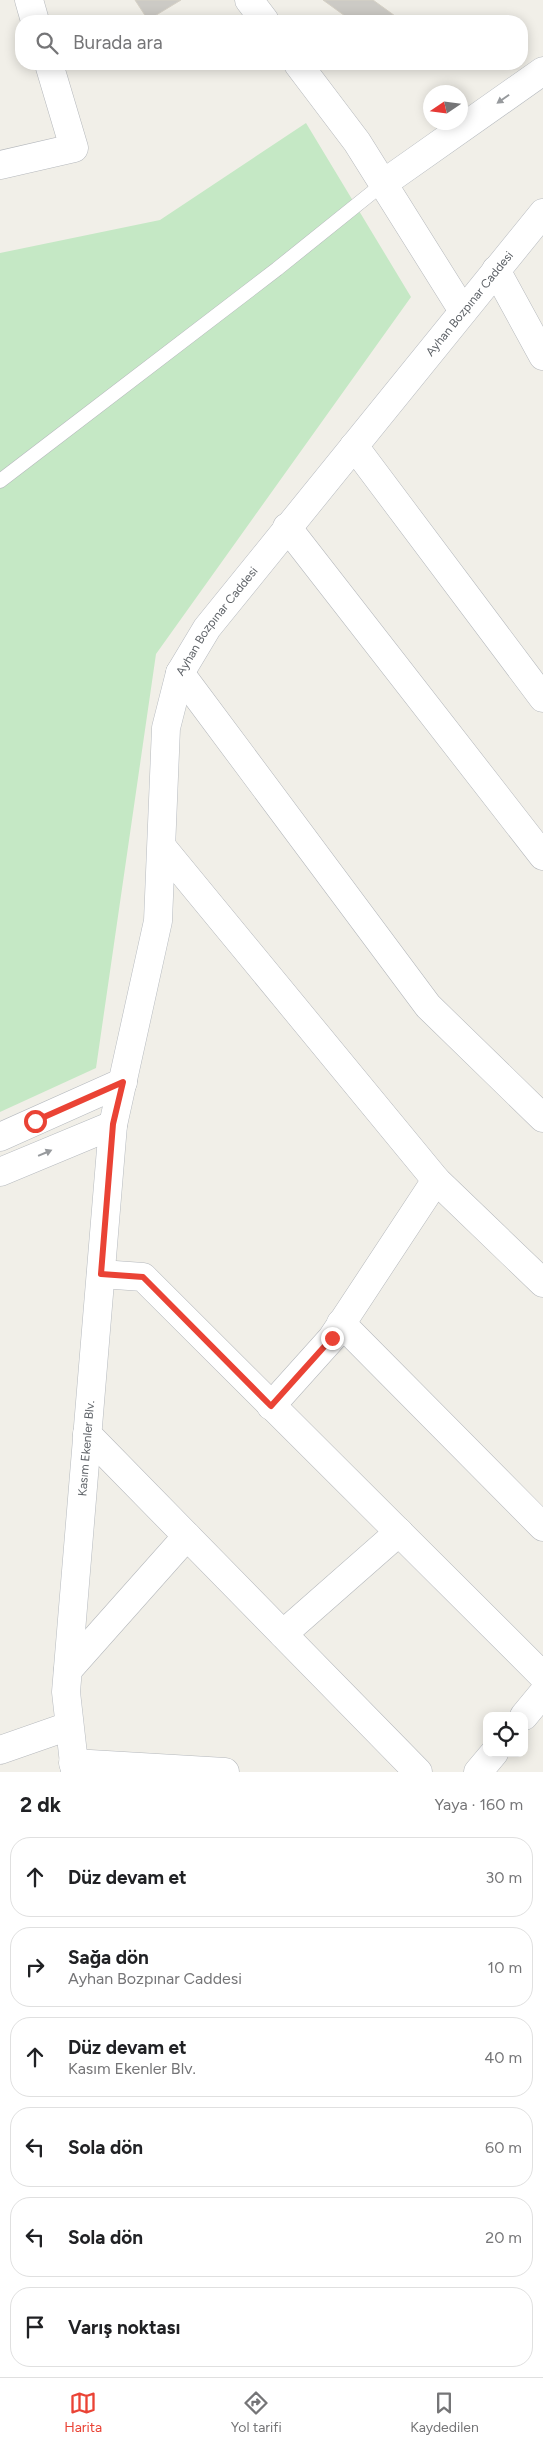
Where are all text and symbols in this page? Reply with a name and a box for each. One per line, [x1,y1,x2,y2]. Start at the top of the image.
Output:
search box [15,15,528,70]
icon: search [33,29,61,57]
text: Burada ara [73,31,163,54]
north arrow [423,85,468,130]
one-way arrow [496,94,510,104]
street label: Ayhan Bozpınar Caddesi [423,249,516,359]
street label: Ayhan Bozpınar Caddesi [173,564,261,678]
route start [24,1110,47,1133]
one-way arrow [38,1149,52,1157]
route end [321,1327,344,1350]
street label: Kasım Ekenler Blv. [75,1400,97,1497]
map controls [483,1712,528,1757]
button: locate [483,1712,528,1757]
text: 2 dk [20,1792,61,1817]
text: Yaya · 160 m [434,1795,523,1814]
icon: ahead [21,1863,49,1891]
text: Düz devam et [68,1866,187,1889]
text: 30 m [485,1868,522,1887]
text: Sağa dön [68,1946,149,1969]
icon: right [21,1953,49,1981]
text: 10 m [488,1958,522,1977]
text: Ayhan Bozpınar Caddesi [68,1969,242,1988]
text: Düz devam et [68,2036,187,2059]
icon: ahead [21,2043,49,2071]
text: 40 m [484,2048,522,2067]
text: Kasım Ekenler Blv. [68,2059,196,2078]
icon: left [21,2133,49,2161]
text: Sola dön [68,2136,143,2159]
text: 60 m [485,2138,522,2157]
icon: left [21,2223,49,2251]
text: Sola dön [68,2226,143,2249]
text: 20 m [485,2228,522,2247]
icon: arrive [21,2313,49,2341]
text: Varış noktası [68,2316,180,2339]
tab: Harita [64,2389,102,2436]
tab: Yol tarifi [231,2389,282,2436]
tab: Kaydedilen [410,2389,479,2436]

